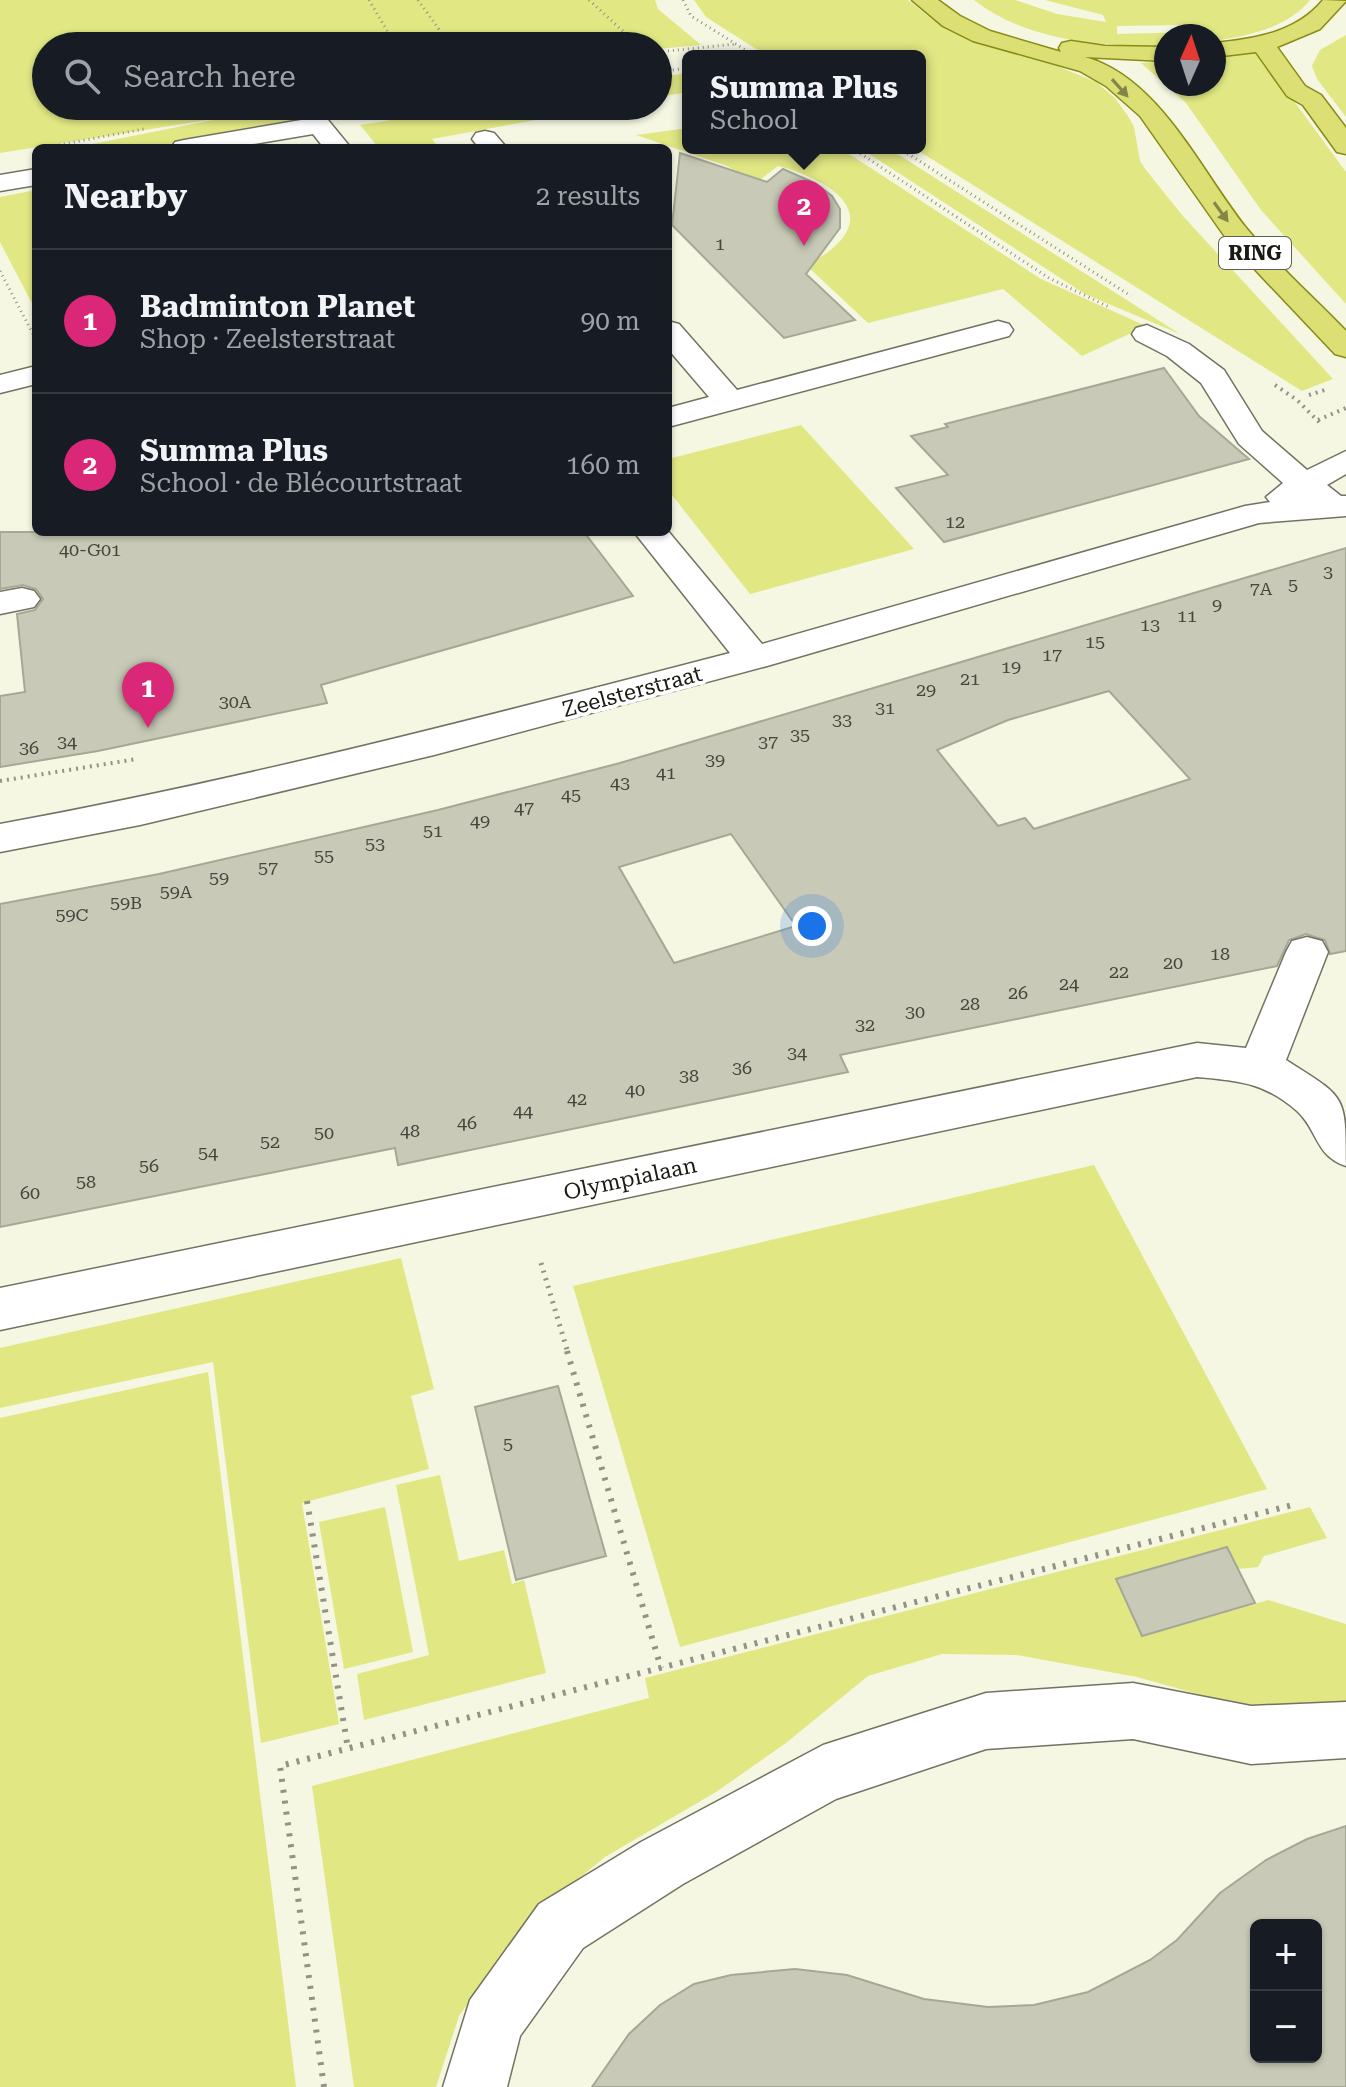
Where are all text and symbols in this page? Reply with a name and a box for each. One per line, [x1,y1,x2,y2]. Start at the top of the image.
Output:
north arrow [1154,24,1226,96]
search box [32,32,672,120]
popup [682,50,926,154]
icon: search [60,54,104,98]
text: Search here [124,59,296,94]
text: Summa Plus [710,70,898,105]
one-way arrow [1111,79,1129,98]
text: School [710,105,798,135]
text: Nearby [64,176,187,216]
pin: 2 [778,180,830,246]
text: 2 results [536,181,640,211]
one-way arrow [1213,201,1229,223]
house number: 1 [715,233,725,254]
road number: RING [1219,237,1291,269]
text: Badminton Planet [140,289,415,324]
text: 1 [83,306,97,336]
text: 90 m [581,306,640,336]
text: Shop · Zeelsterstraat [140,324,395,354]
text: Summa Plus [140,433,328,468]
text: 2 [83,450,97,480]
text: 160 m [566,450,640,480]
text: School · de Blécourtstraat [140,468,462,498]
house number: 12 [945,511,965,532]
house number: 40-G01 [59,539,121,560]
house number: 3 [1323,561,1333,582]
house number: 5 [1288,574,1298,595]
house number: 7A [1250,578,1273,599]
house number: 9 [1212,594,1222,615]
house number: 11 [1177,605,1197,626]
house number: 13 [1140,614,1160,635]
house number: 15 [1085,631,1105,652]
house number: 17 [1042,644,1062,665]
house number: 19 [1001,656,1021,677]
street label: Zeelsterstraat [560,661,705,722]
pin: 1 [122,662,174,728]
house number: 21 [960,668,980,689]
house number: 29 [916,679,936,700]
house number: 30A [219,691,252,712]
house number: 31 [875,697,895,718]
house number: 33 [832,709,852,730]
house number: 35 [790,724,810,745]
house number: 34 [57,731,77,752]
house number: 37 [758,731,778,752]
house number: 36 [19,737,39,758]
house number: 39 [705,749,725,770]
house number: 41 [656,762,676,783]
house number: 43 [610,772,630,793]
house number: 45 [561,784,581,805]
house number: 47 [514,797,534,818]
house number: 49 [470,810,490,831]
house number: 51 [423,820,443,841]
house number: 53 [365,833,385,854]
house number: 55 [314,845,334,866]
house number: 57 [258,857,278,878]
house number: 59 [209,867,229,888]
house number: 59A [160,881,193,902]
house number: 59B [110,892,142,913]
house number: 59C [55,904,89,925]
your location [792,906,832,946]
house number: 18 [1210,943,1230,964]
house number: 20 [1163,952,1183,973]
house number: 22 [1109,961,1129,982]
house number: 24 [1059,973,1079,994]
house number: 26 [1008,982,1028,1003]
house number: 28 [960,993,980,1014]
house number: 30 [905,1001,925,1022]
house number: 32 [855,1014,875,1035]
house number: 34 [787,1042,807,1063]
house number: 36 [732,1057,752,1078]
house number: 38 [679,1065,699,1086]
house number: 40 [625,1079,645,1100]
house number: 42 [567,1088,587,1109]
house number: 44 [513,1100,533,1121]
house number: 46 [457,1112,477,1133]
house number: 48 [400,1120,420,1141]
house number: 50 [314,1122,334,1143]
house number: 52 [260,1131,280,1152]
house number: 54 [198,1142,218,1163]
street label: Olympialaan [561,1152,699,1205]
house number: 56 [139,1155,159,1176]
house number: 58 [76,1171,96,1192]
house number: 60 [20,1182,40,1203]
house number: 5 [503,1433,513,1454]
map controls [1250,1919,1322,2063]
button: + [1250,1919,1322,1991]
button: − [1250,1991,1322,2063]

